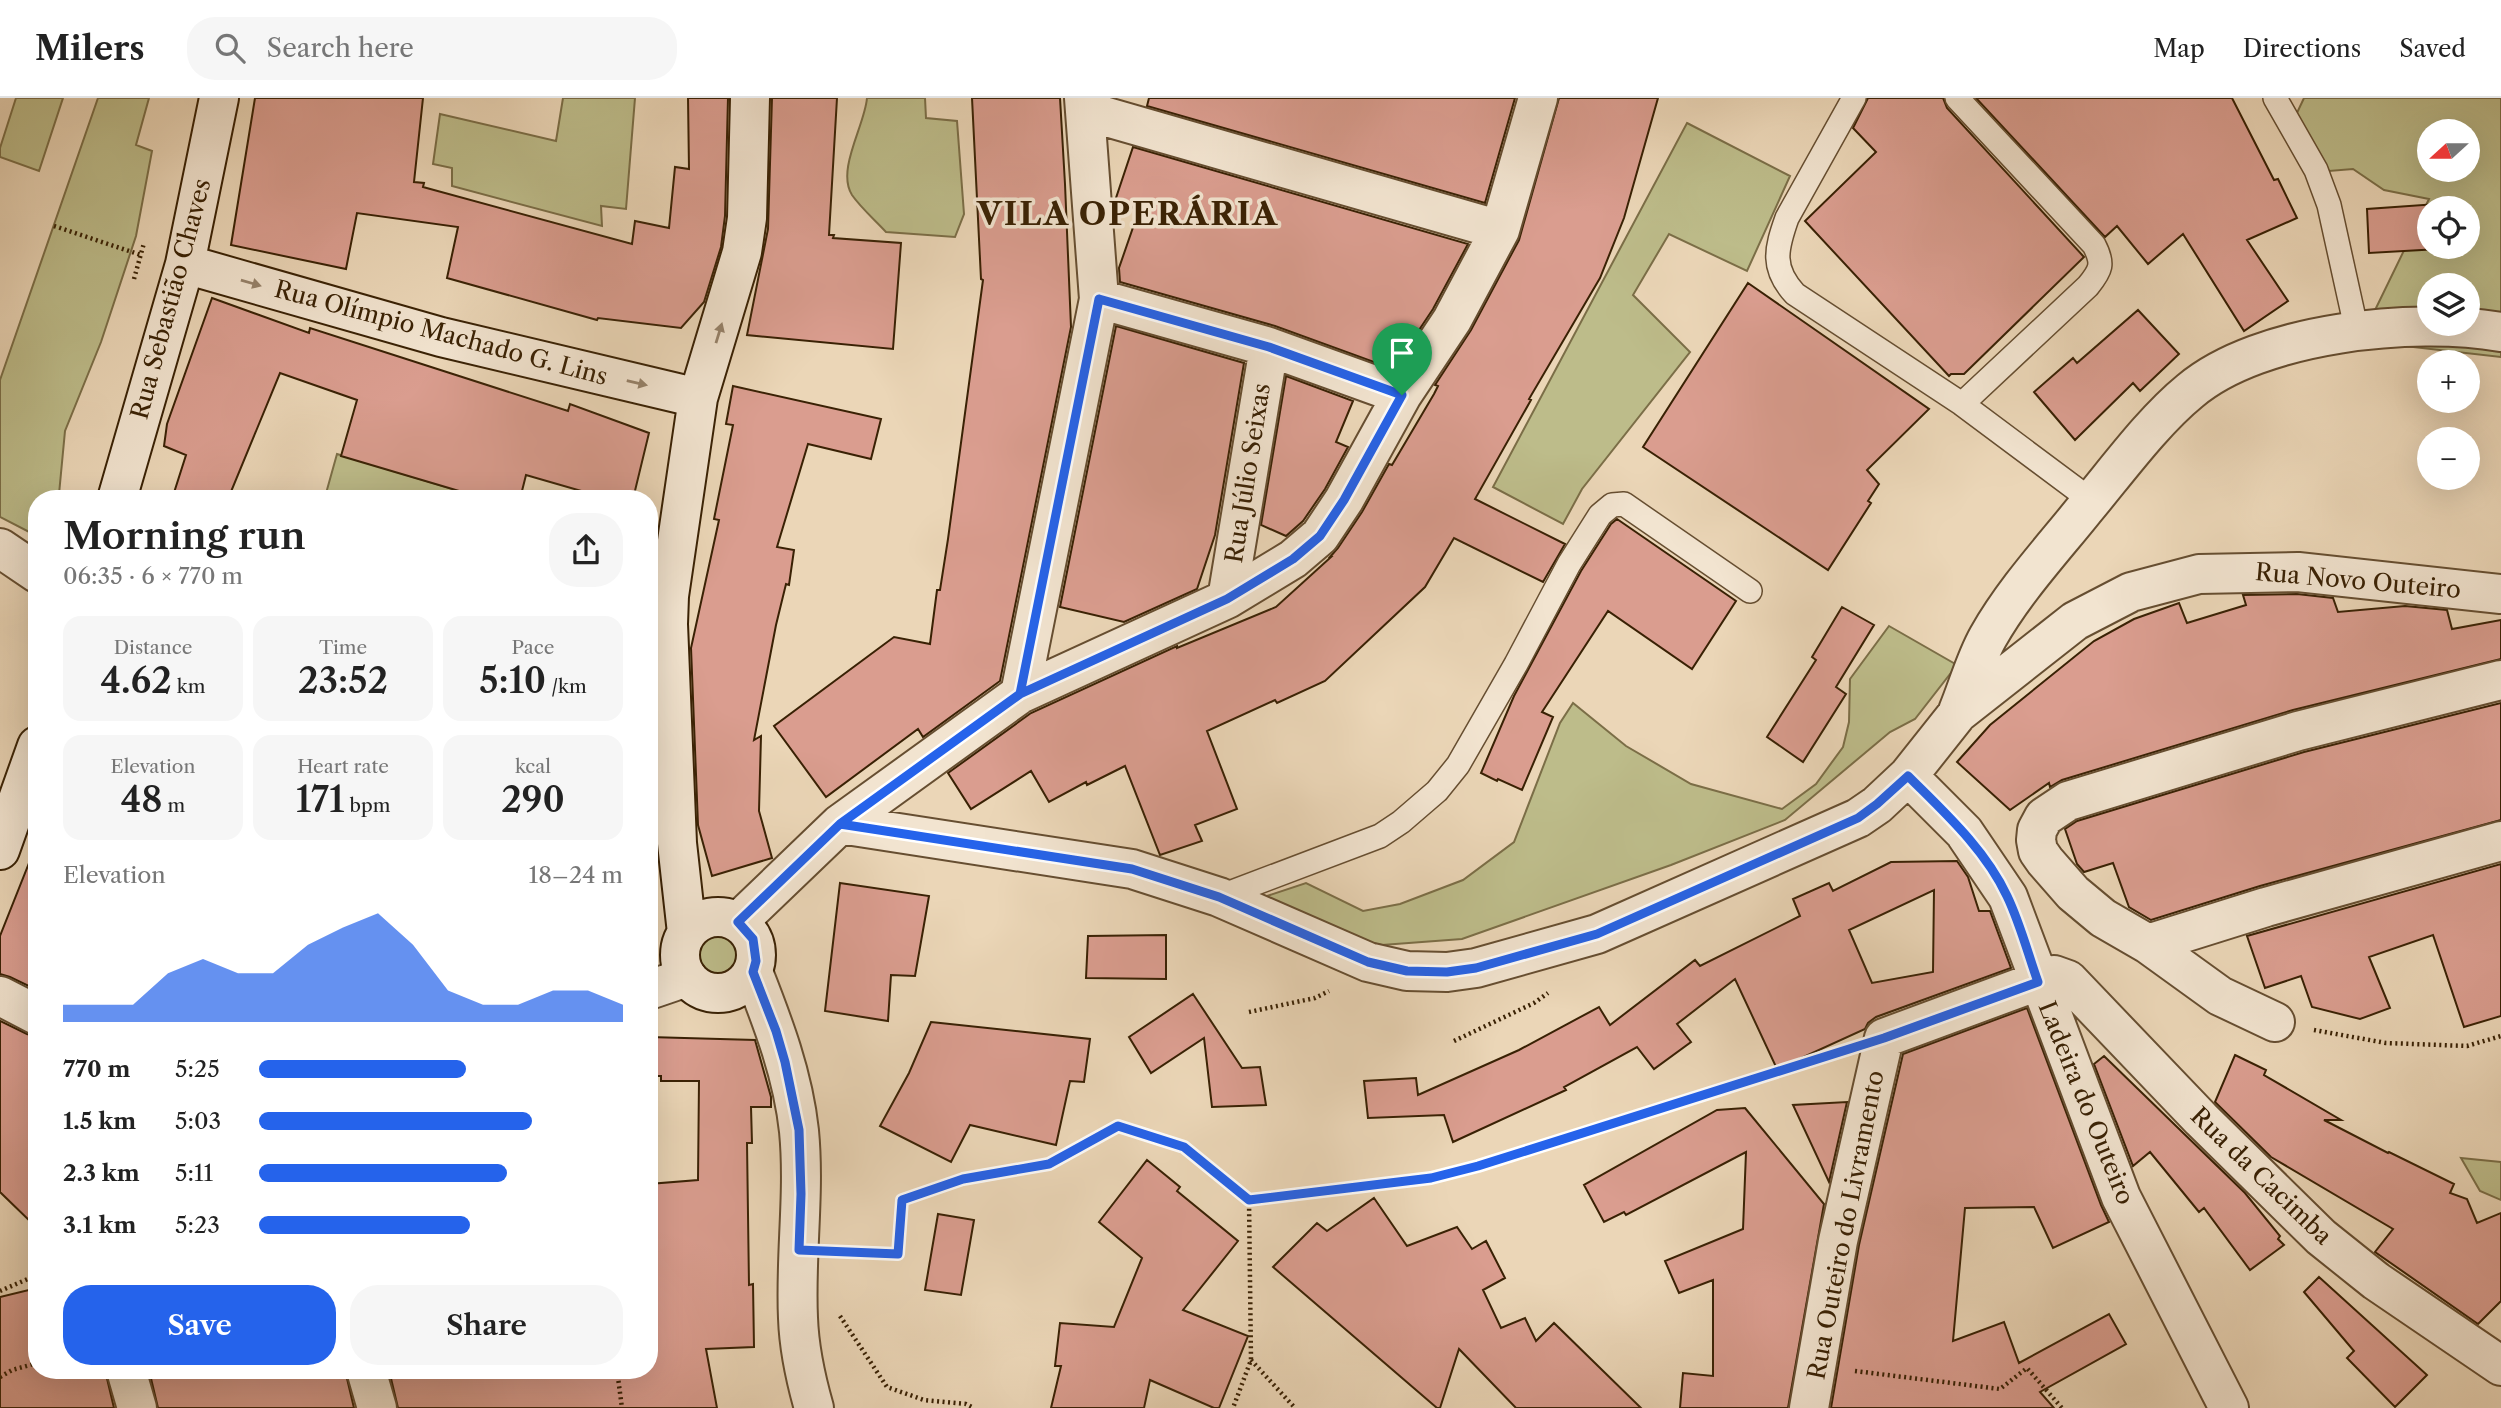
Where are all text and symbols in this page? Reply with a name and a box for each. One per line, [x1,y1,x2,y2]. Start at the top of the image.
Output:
search box [187,17,677,80]
text: Milers [35,28,145,69]
icon: search [211,29,249,67]
text: Search here [267,32,414,64]
text: Map [2153,34,2205,63]
text: Directions [2243,34,2361,63]
text: Saved [2399,34,2466,63]
north arrow [2417,119,2480,182]
map controls [2417,119,2480,490]
street label: Rua Sebastião Chaves [124,175,217,422]
district label: VILA OPERÁRIA [976,194,1279,233]
button: locate [2417,196,2480,259]
button: layers [2417,273,2480,336]
street label: Rua Olímpio Machado G. Lins [271,274,611,391]
one-way arrow [240,278,262,289]
one-way arrow [714,322,724,343]
pin [1372,323,1432,395]
icon: arrive [1383,334,1421,372]
button: + [2417,350,2480,413]
one-way arrow [626,378,648,389]
street label: Rua Júlio Seixas [1219,381,1276,565]
button: − [2417,427,2480,490]
text: Morning run [63,512,306,559]
button: share [549,513,623,587]
street label: Rua Novo Outeiro [2254,557,2462,604]
text: 06:35 · 6 × 770 m [63,562,243,590]
text: Distance [114,636,192,659]
text: Time [319,636,367,659]
text: Pace [512,636,554,659]
text: 4.62 [100,659,172,702]
text: 23:52 [298,659,388,702]
text: 5:10 [479,659,546,702]
text: km [172,675,206,698]
text: /km [546,675,587,698]
text: Elevation [111,755,195,778]
text: Heart rate [297,755,389,778]
text: kcal [515,755,551,778]
text: 48 [121,778,163,821]
text: 171 [296,778,344,821]
text: 290 [501,778,565,821]
text: m [163,794,185,817]
text: bpm [344,794,390,817]
text: Elevation [63,861,166,889]
text: 18–24 m [529,861,623,889]
street label: Ladeira do Outeiro [2032,997,2141,1209]
text: 770 m [63,1055,130,1083]
text: 5:25 [175,1055,220,1083]
street label: Rua Outeiro do Livramento [1801,1068,1890,1382]
street label: Rua da Cacimba [2185,1101,2338,1251]
text: 1.5 km [63,1107,136,1135]
text: 5:03 [175,1107,221,1135]
text: 2.3 km [63,1159,140,1187]
text: 5:11 [175,1159,213,1187]
text: 3.1 km [63,1211,137,1239]
text: 5:23 [175,1211,220,1239]
button: Save [63,1285,336,1365]
button: Share [350,1285,623,1365]

